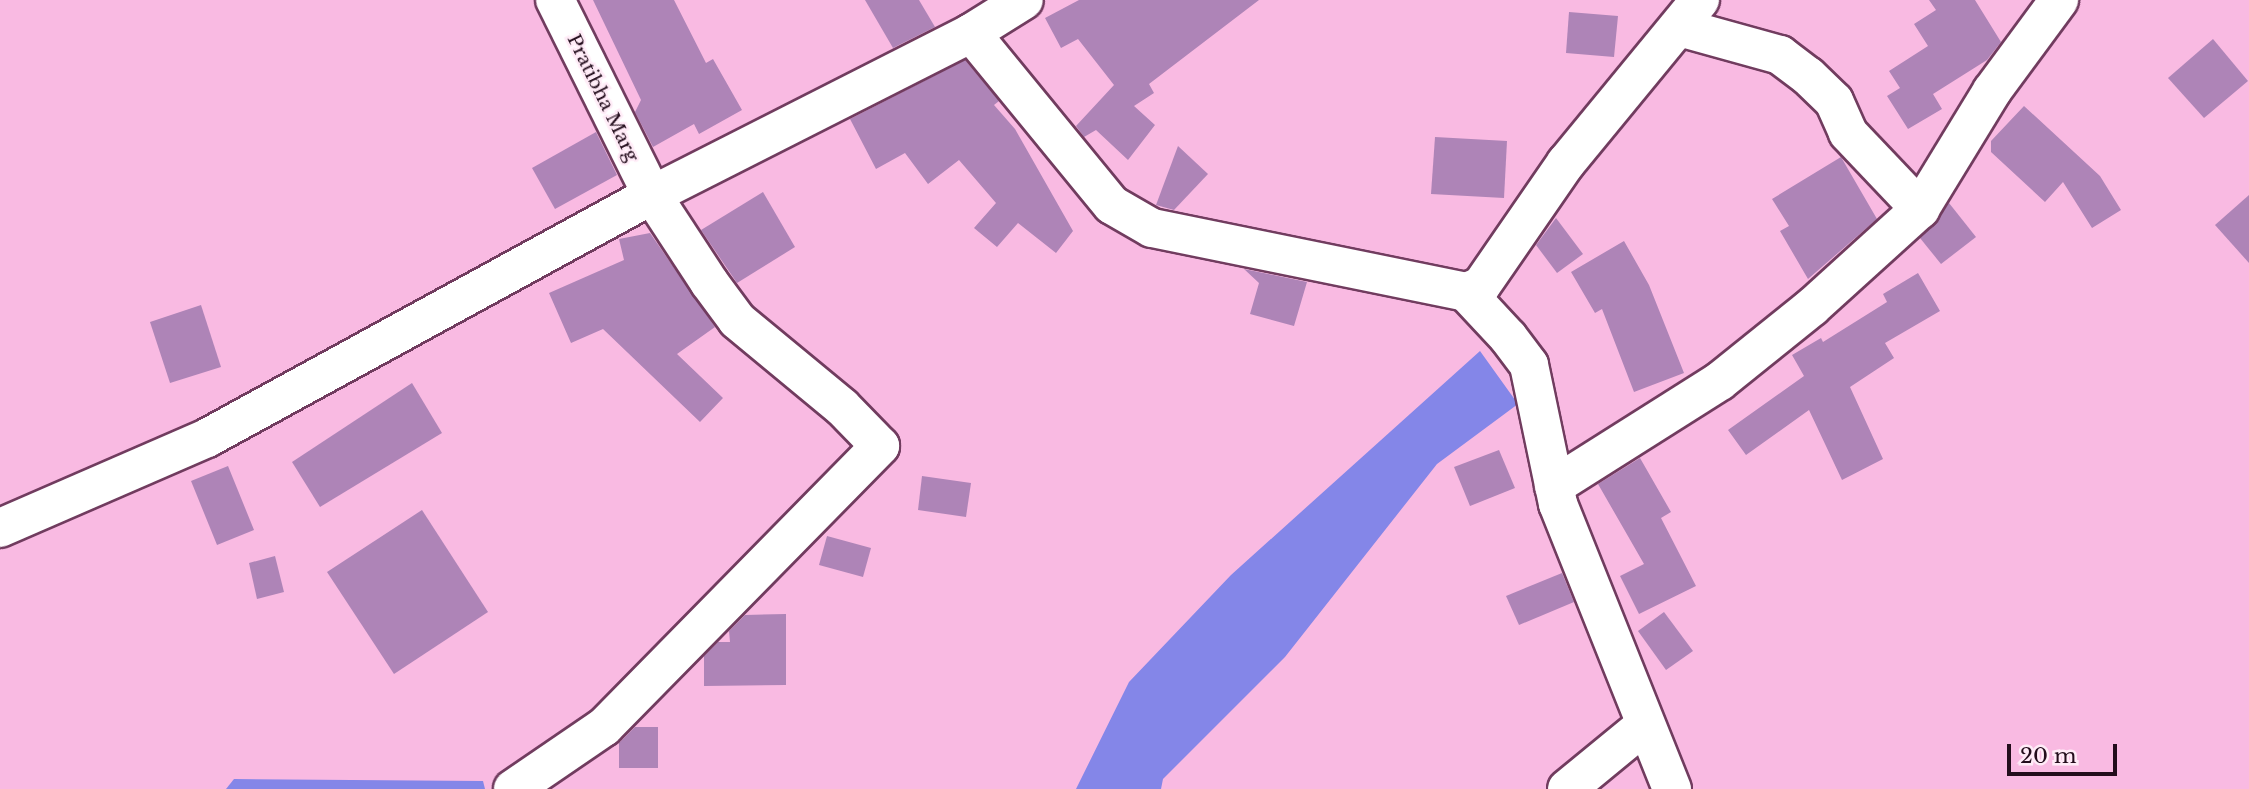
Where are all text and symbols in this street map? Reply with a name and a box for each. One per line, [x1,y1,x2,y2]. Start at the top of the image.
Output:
street label: Pratibha Marg [562,30,644,166]
scale bar [2011,730,2121,774]
text: 20 m [2020,743,2077,769]

